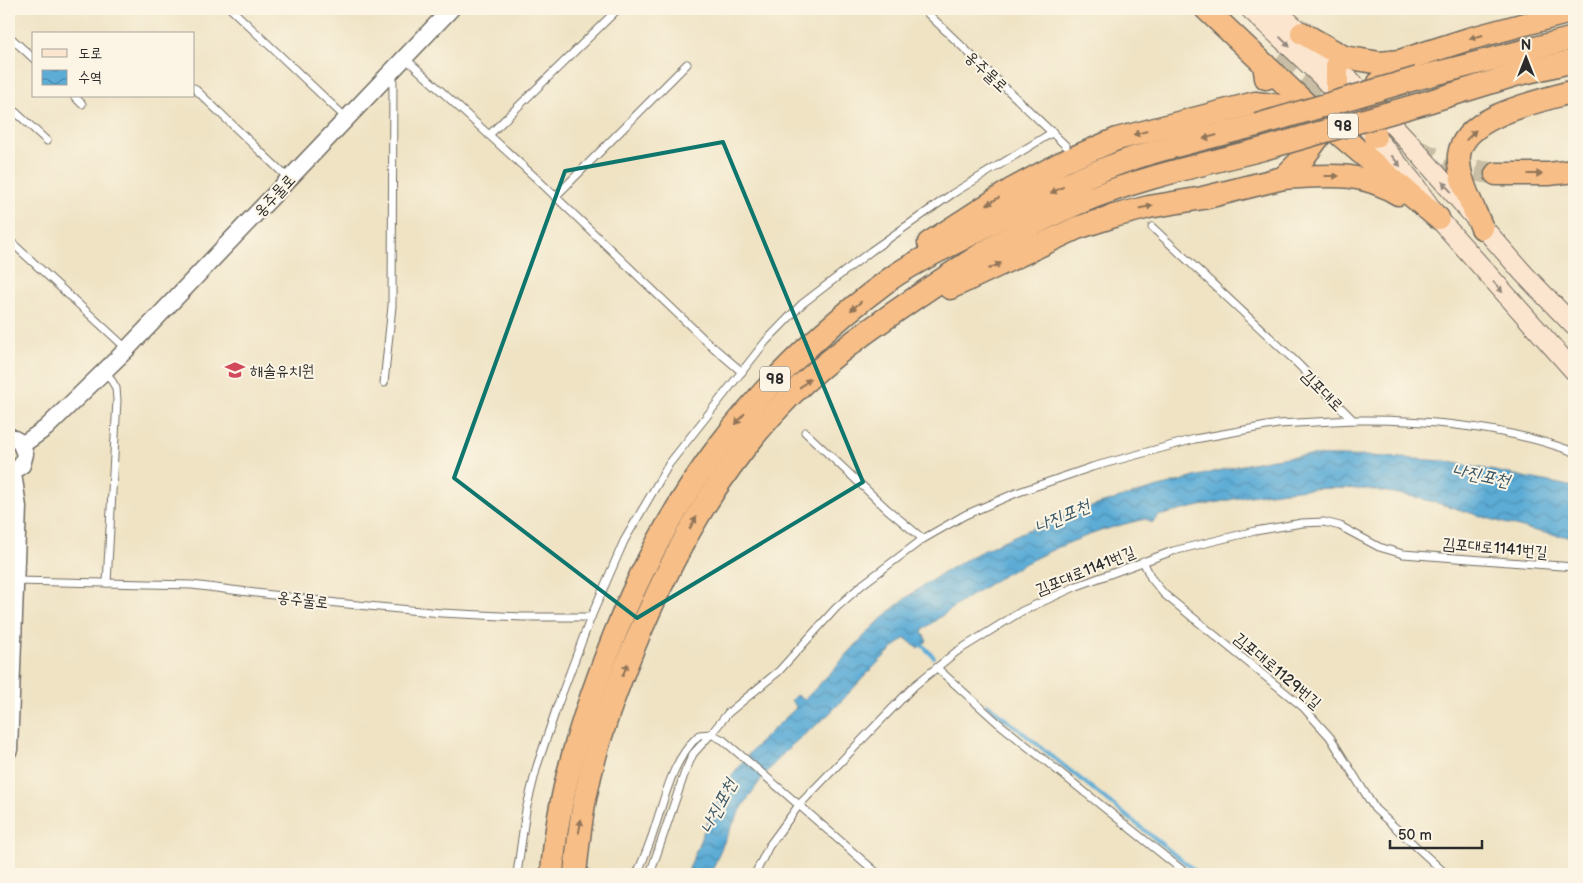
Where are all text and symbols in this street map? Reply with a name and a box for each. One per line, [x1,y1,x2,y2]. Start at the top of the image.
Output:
legend [32,32,195,98]
north arrow [1500,32,1550,82]
one-way arrow [1469,33,1484,41]
one-way arrow [1279,36,1291,48]
text: N [1521,37,1531,54]
text: 도로 [78,44,102,63]
street label: 옹주물로 [961,48,1011,97]
text: 수역 [78,68,102,87]
road number: 98 [1328,114,1358,138]
one-way arrow [1132,129,1147,137]
one-way arrow [1465,129,1477,141]
one-way arrow [1203,134,1218,142]
one-way arrow [1390,154,1401,167]
one-way arrow [1527,170,1543,178]
street label: 옹주물로 [251,171,300,221]
one-way arrow [1324,172,1340,180]
one-way arrow [1442,181,1453,193]
one-way arrow [1049,186,1064,194]
one-way arrow [987,196,1000,206]
one-way arrow [1139,203,1155,211]
one-way arrow [988,262,1003,271]
one-way arrow [1492,281,1503,294]
one-way arrow [850,301,863,312]
school or university icon: 해솔유치원 [224,359,246,381]
place label: 해솔유치원 [250,362,314,381]
road number: 98 [760,366,790,392]
street label: 김포대로 [1297,366,1347,416]
one-way arrow [798,377,811,388]
one-way arrow [734,412,745,425]
water label: 나진포천 [1450,459,1513,492]
water label: 나진포천 [1031,495,1094,537]
one-way arrow [689,515,697,530]
street label: 김포대로1141번길 [1441,534,1548,563]
street label: 김포대로1141번길 [1033,543,1138,600]
street label: 옹주물로 [276,588,330,613]
street label: 김포대로1129번길 [1229,629,1325,713]
one-way arrow [621,663,629,677]
water label: 나진포천 [696,774,742,837]
one-way arrow [577,817,585,833]
scale bar [1390,818,1483,850]
text: 50 m [1398,826,1432,845]

